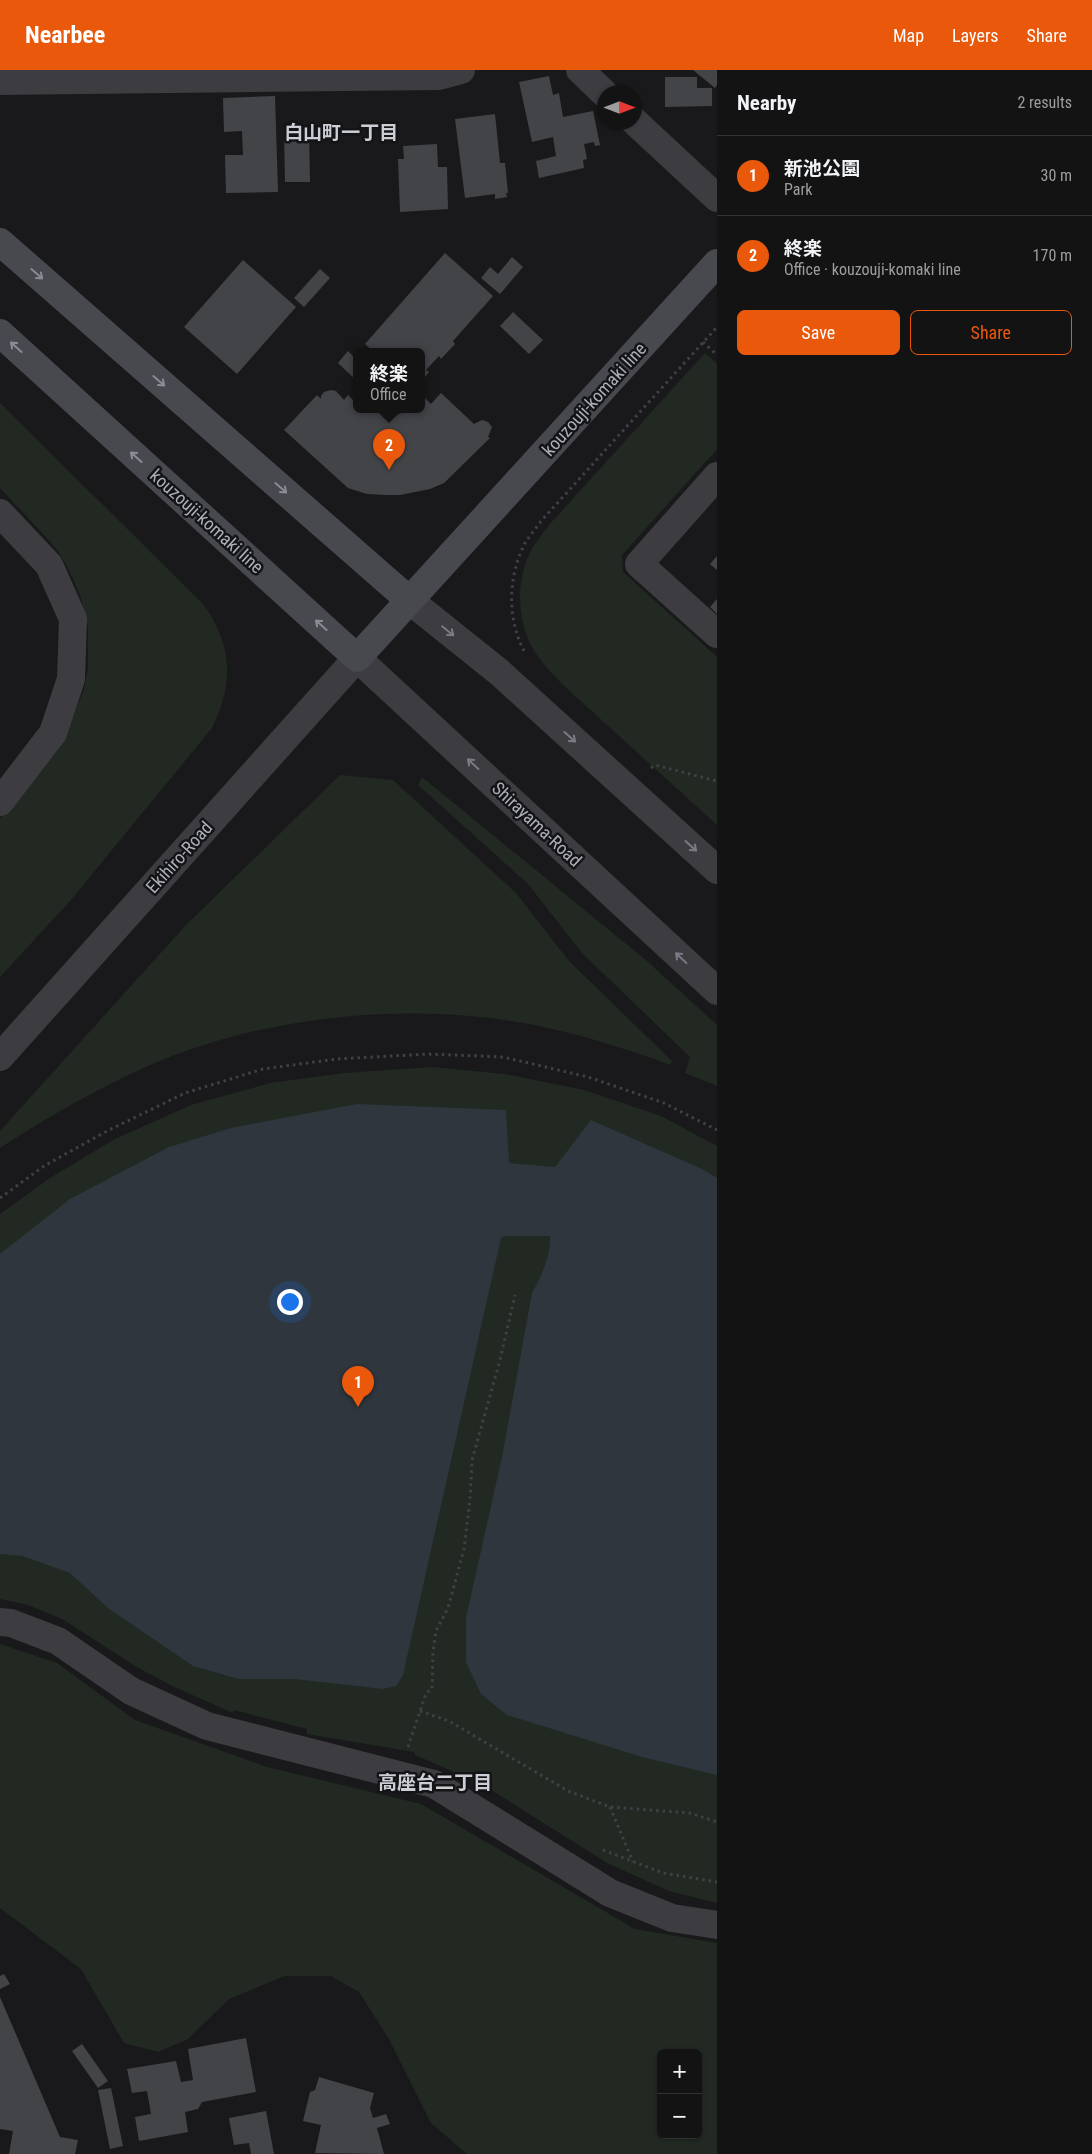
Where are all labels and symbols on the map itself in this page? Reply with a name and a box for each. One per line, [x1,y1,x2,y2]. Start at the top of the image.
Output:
north arrow [597,85,642,130]
district label: 白山町一丁目 [284,121,398,144]
one-way arrow [30,269,43,280]
street label: kouzouji-komaki line [538,338,650,460]
one-way arrow [9,342,22,353]
one-way arrow [152,376,165,387]
pin: 2 [373,429,405,470]
one-way arrow [130,451,142,463]
street label: kouzouji-komaki line [146,465,268,577]
one-way arrow [275,483,288,494]
one-way arrow [315,619,328,631]
one-way arrow [441,625,454,636]
one-way arrow [564,731,577,743]
one-way arrow [466,758,479,770]
street label: Shirayama-Road [488,777,586,871]
street label: Ekihiro-Road [141,817,217,897]
one-way arrow [684,841,697,852]
one-way arrow [675,952,688,964]
your location [277,1289,303,1315]
pin: 1 [342,1366,374,1407]
district label: 高座台二丁目 [378,1771,492,1794]

